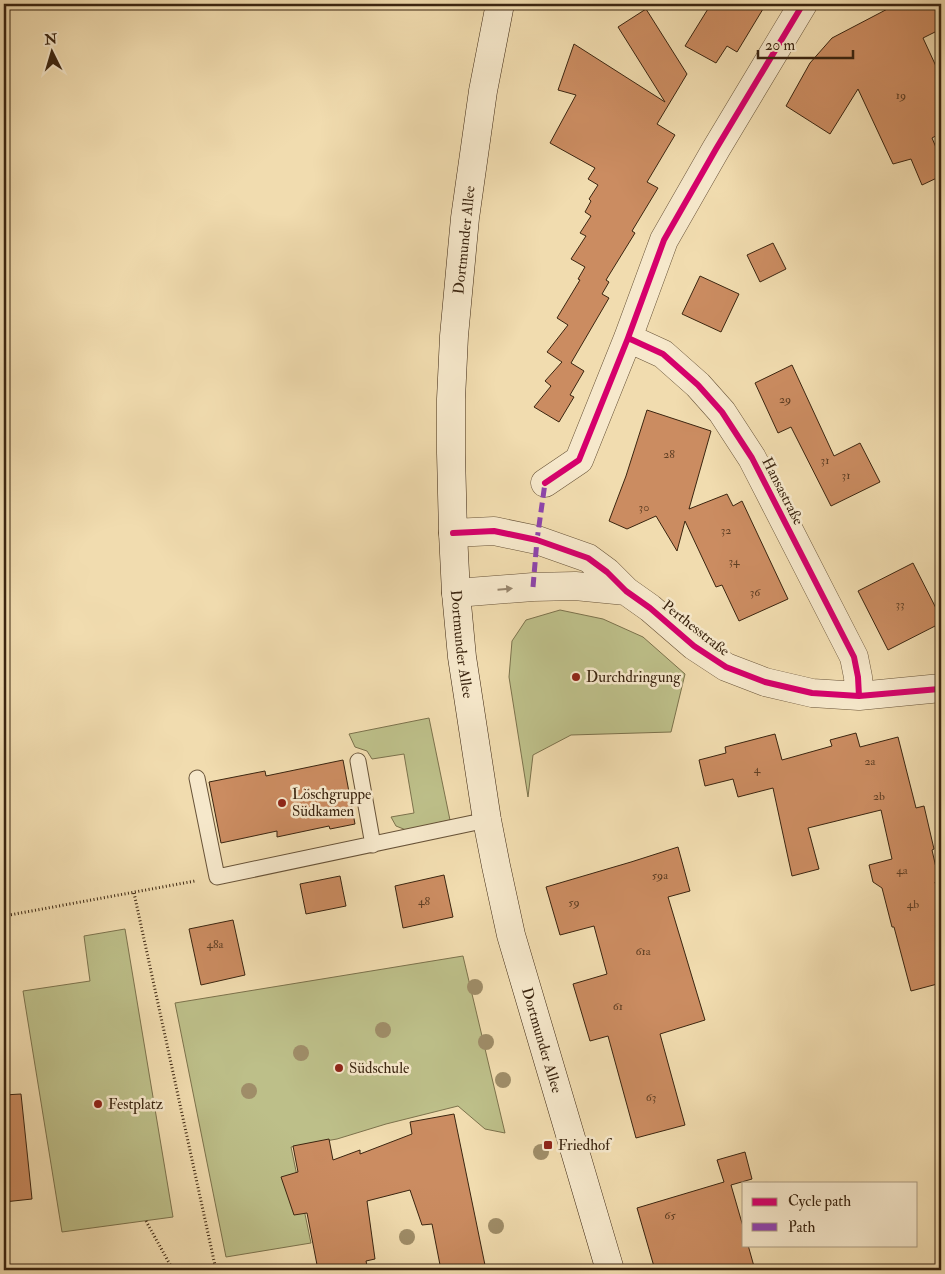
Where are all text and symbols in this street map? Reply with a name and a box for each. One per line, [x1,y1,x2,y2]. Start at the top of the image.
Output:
north arrow [28,28,78,78]
scale bar [758,28,852,60]
text: N [43,30,58,49]
text: 20 m [765,36,795,55]
house number: 19 [896,88,906,103]
street label: Dortmunder Allee [449,185,480,295]
house number: 29 [779,392,791,407]
house number: 28 [663,447,675,462]
house number: 31 [821,453,829,468]
street label: Hansastraße [757,454,808,528]
house number: 31 [842,468,850,483]
house number: 30 [639,500,649,515]
house number: 32 [721,523,731,538]
house number: 34 [728,554,740,569]
one-way arrow [497,585,513,593]
house number: 36 [750,585,761,600]
street label: Dortmunder Allee [446,589,477,700]
street label: Perthesstraße [658,596,733,661]
house number: 33 [895,597,905,612]
place label: Durchdringung [586,668,681,687]
marker: Durchdringung [570,671,582,683]
house number: 2a [864,754,877,769]
house number: 4 [754,762,761,777]
place label: Löschgruppe Südkamen [292,785,371,821]
house number: 2b [873,789,885,804]
marker: Löschgruppe Südkamen [276,797,288,809]
house number: 4a [896,863,909,878]
house number: 59a [652,868,669,883]
house number: 48 [418,894,430,909]
house number: 59 [568,895,580,910]
house number: 4b [907,897,919,912]
house number: 48a [206,937,225,952]
house number: 61a [635,944,652,959]
street label: Dortmunder Allee [517,985,566,1095]
house number: 61 [613,999,623,1014]
place label: Südschule [349,1059,409,1078]
marker: Südschule [333,1062,345,1074]
house number: 63 [646,1090,656,1105]
place label: Festplatz [108,1095,163,1115]
marker: Festplatz [92,1098,104,1110]
place label: Friedhof [558,1136,612,1155]
marker: Friedhof [542,1139,554,1151]
legend [742,1182,918,1246]
text: Cycle path [788,1192,851,1212]
house number: 65 [664,1208,676,1223]
text: Path [788,1218,815,1237]

